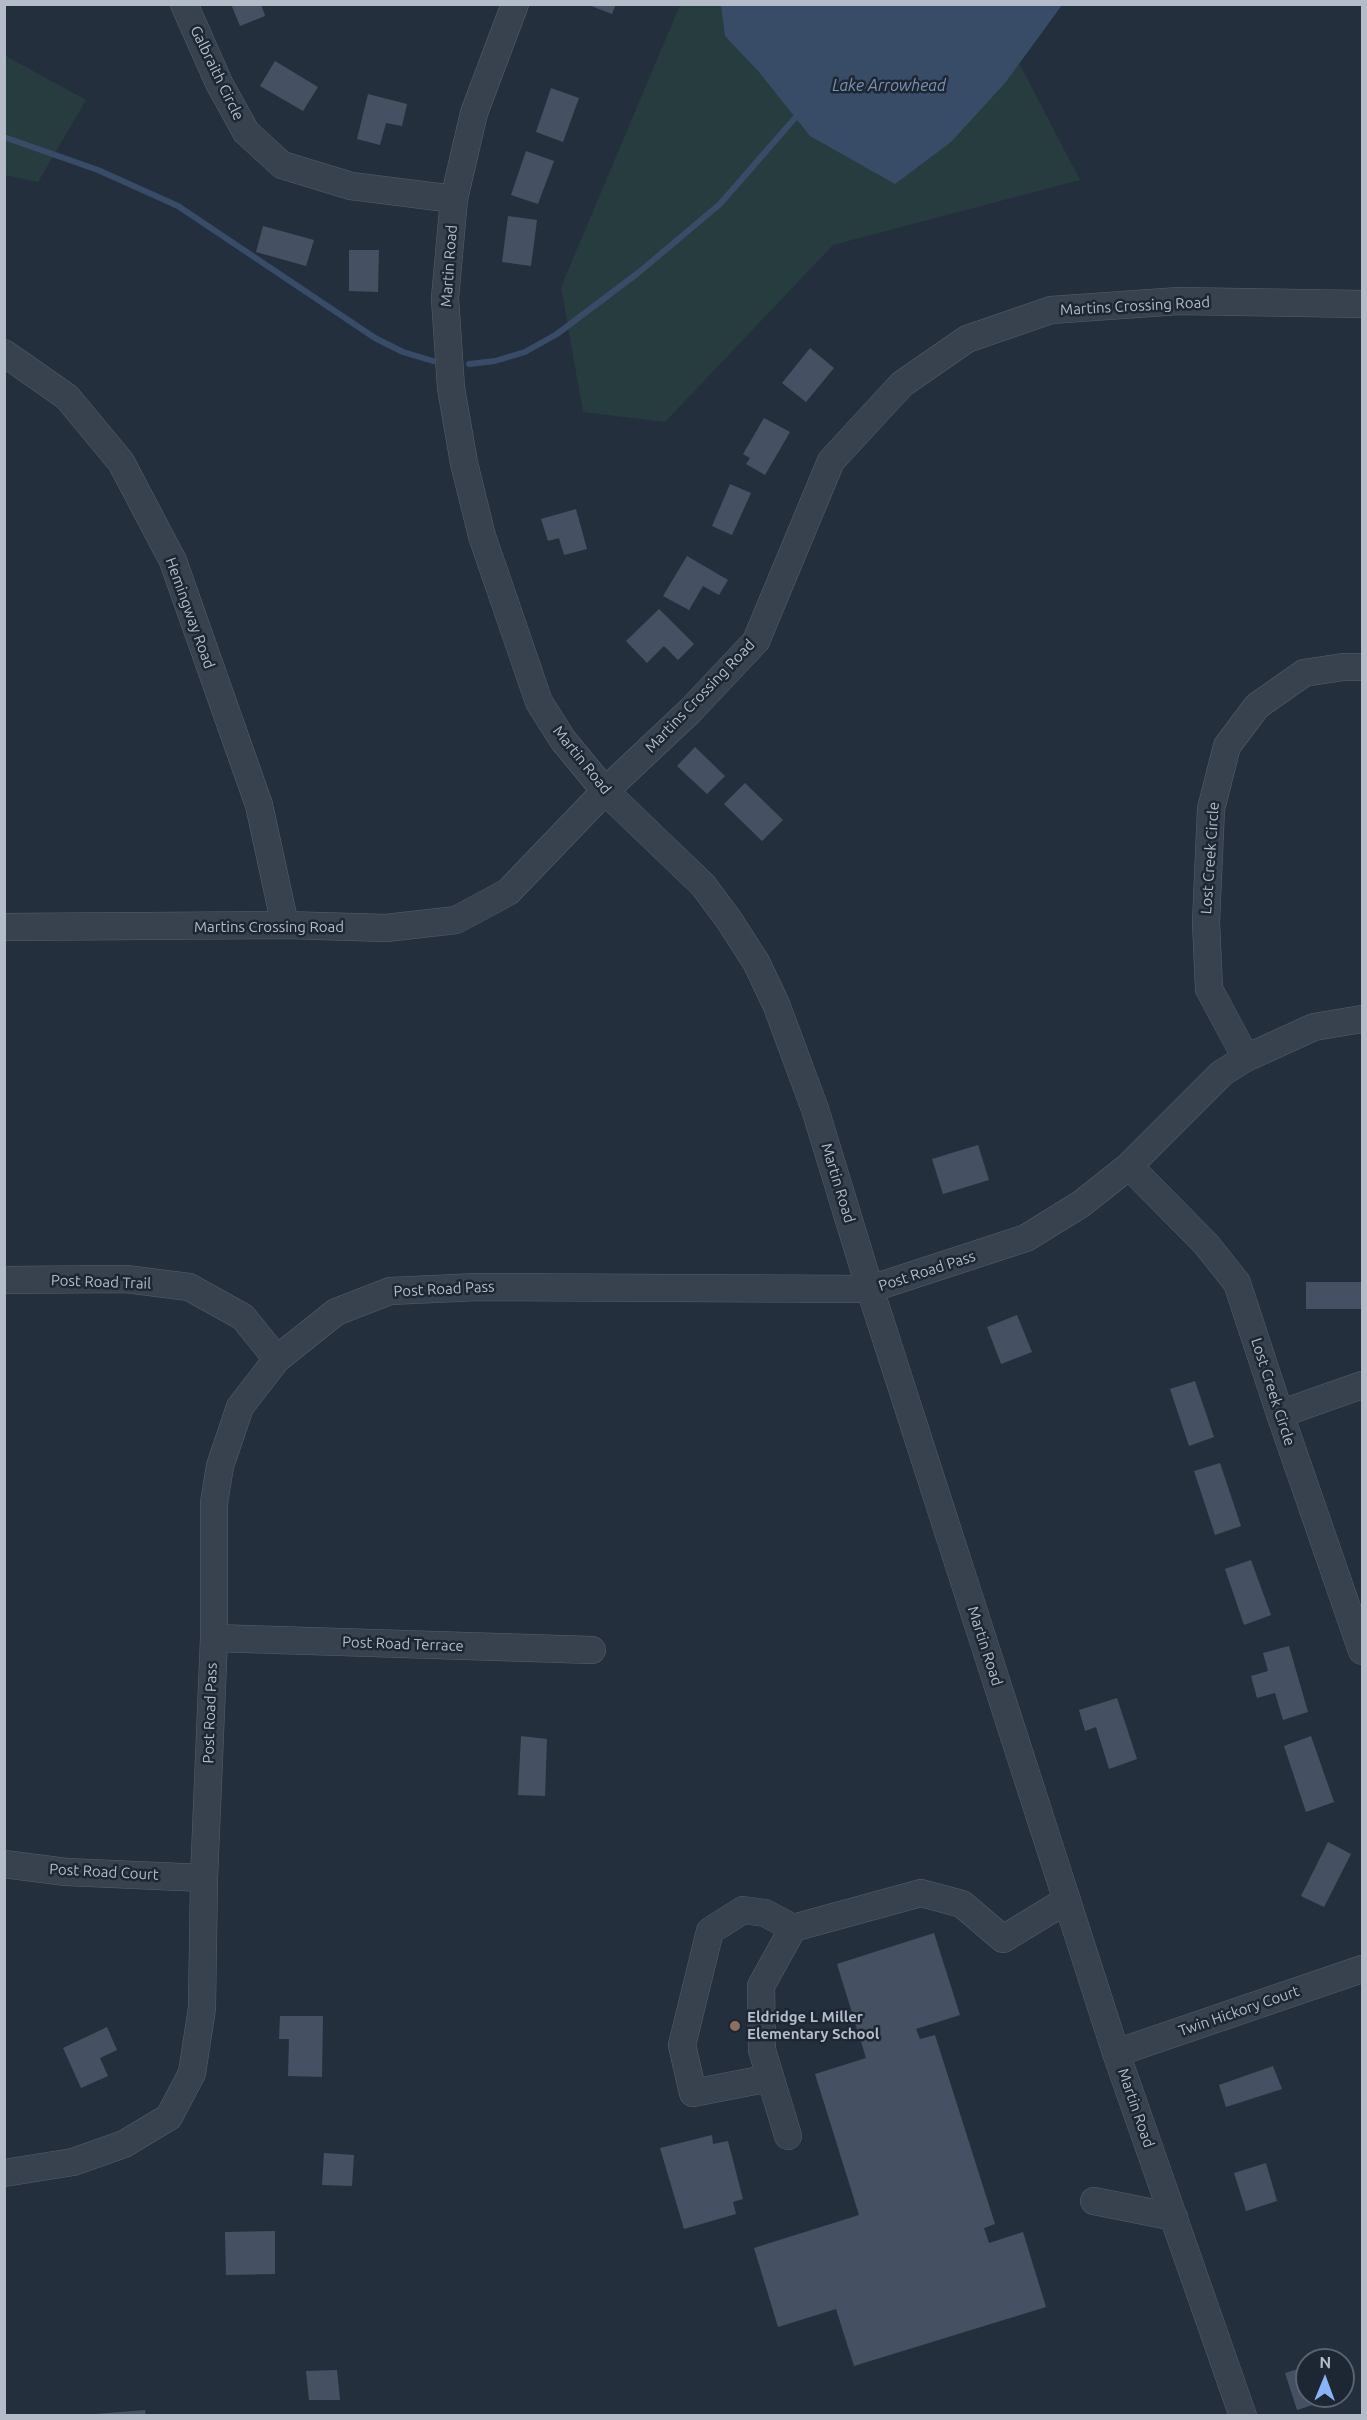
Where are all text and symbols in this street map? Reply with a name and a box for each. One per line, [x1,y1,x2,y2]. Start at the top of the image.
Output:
street label: Galbraith Circle [186,23,248,123]
water label: Lake Arrowhead [832,76,946,96]
street label: Martin Road [437,224,461,308]
street label: Martins Crossing Road [1060,293,1210,319]
street label: Hemingway Road [162,555,218,671]
street label: Martins Crossing Road [641,636,759,756]
street label: Martin Road [549,722,615,798]
street label: Lost Creek Circle [1197,801,1223,915]
street label: Martins Crossing Road [194,918,344,936]
street label: Martin Road [817,1141,859,1225]
street label: Post Road Pass [876,1247,978,1295]
street label: Post Road Trail [51,1271,151,1293]
street label: Post Road Pass [393,1277,495,1301]
street label: Lost Creek Circle [1247,1336,1299,1448]
street label: Martin Road [964,1604,1006,1688]
street label: Post Road Terrace [342,1633,464,1655]
street label: Post Road Pass [199,1662,221,1764]
street label: Post Road Court [49,1860,159,1884]
street label: Twin Hickory Court [1176,1982,1302,2040]
place label: Eldridge L Miller Elementary School [747,2008,879,2043]
marker: Eldridge L Miller Elementary School [728,2019,742,2033]
street label: Martin Road [1114,2066,1158,2150]
north arrow [1295,2348,1355,2408]
text: N [1319,2353,1331,2371]

